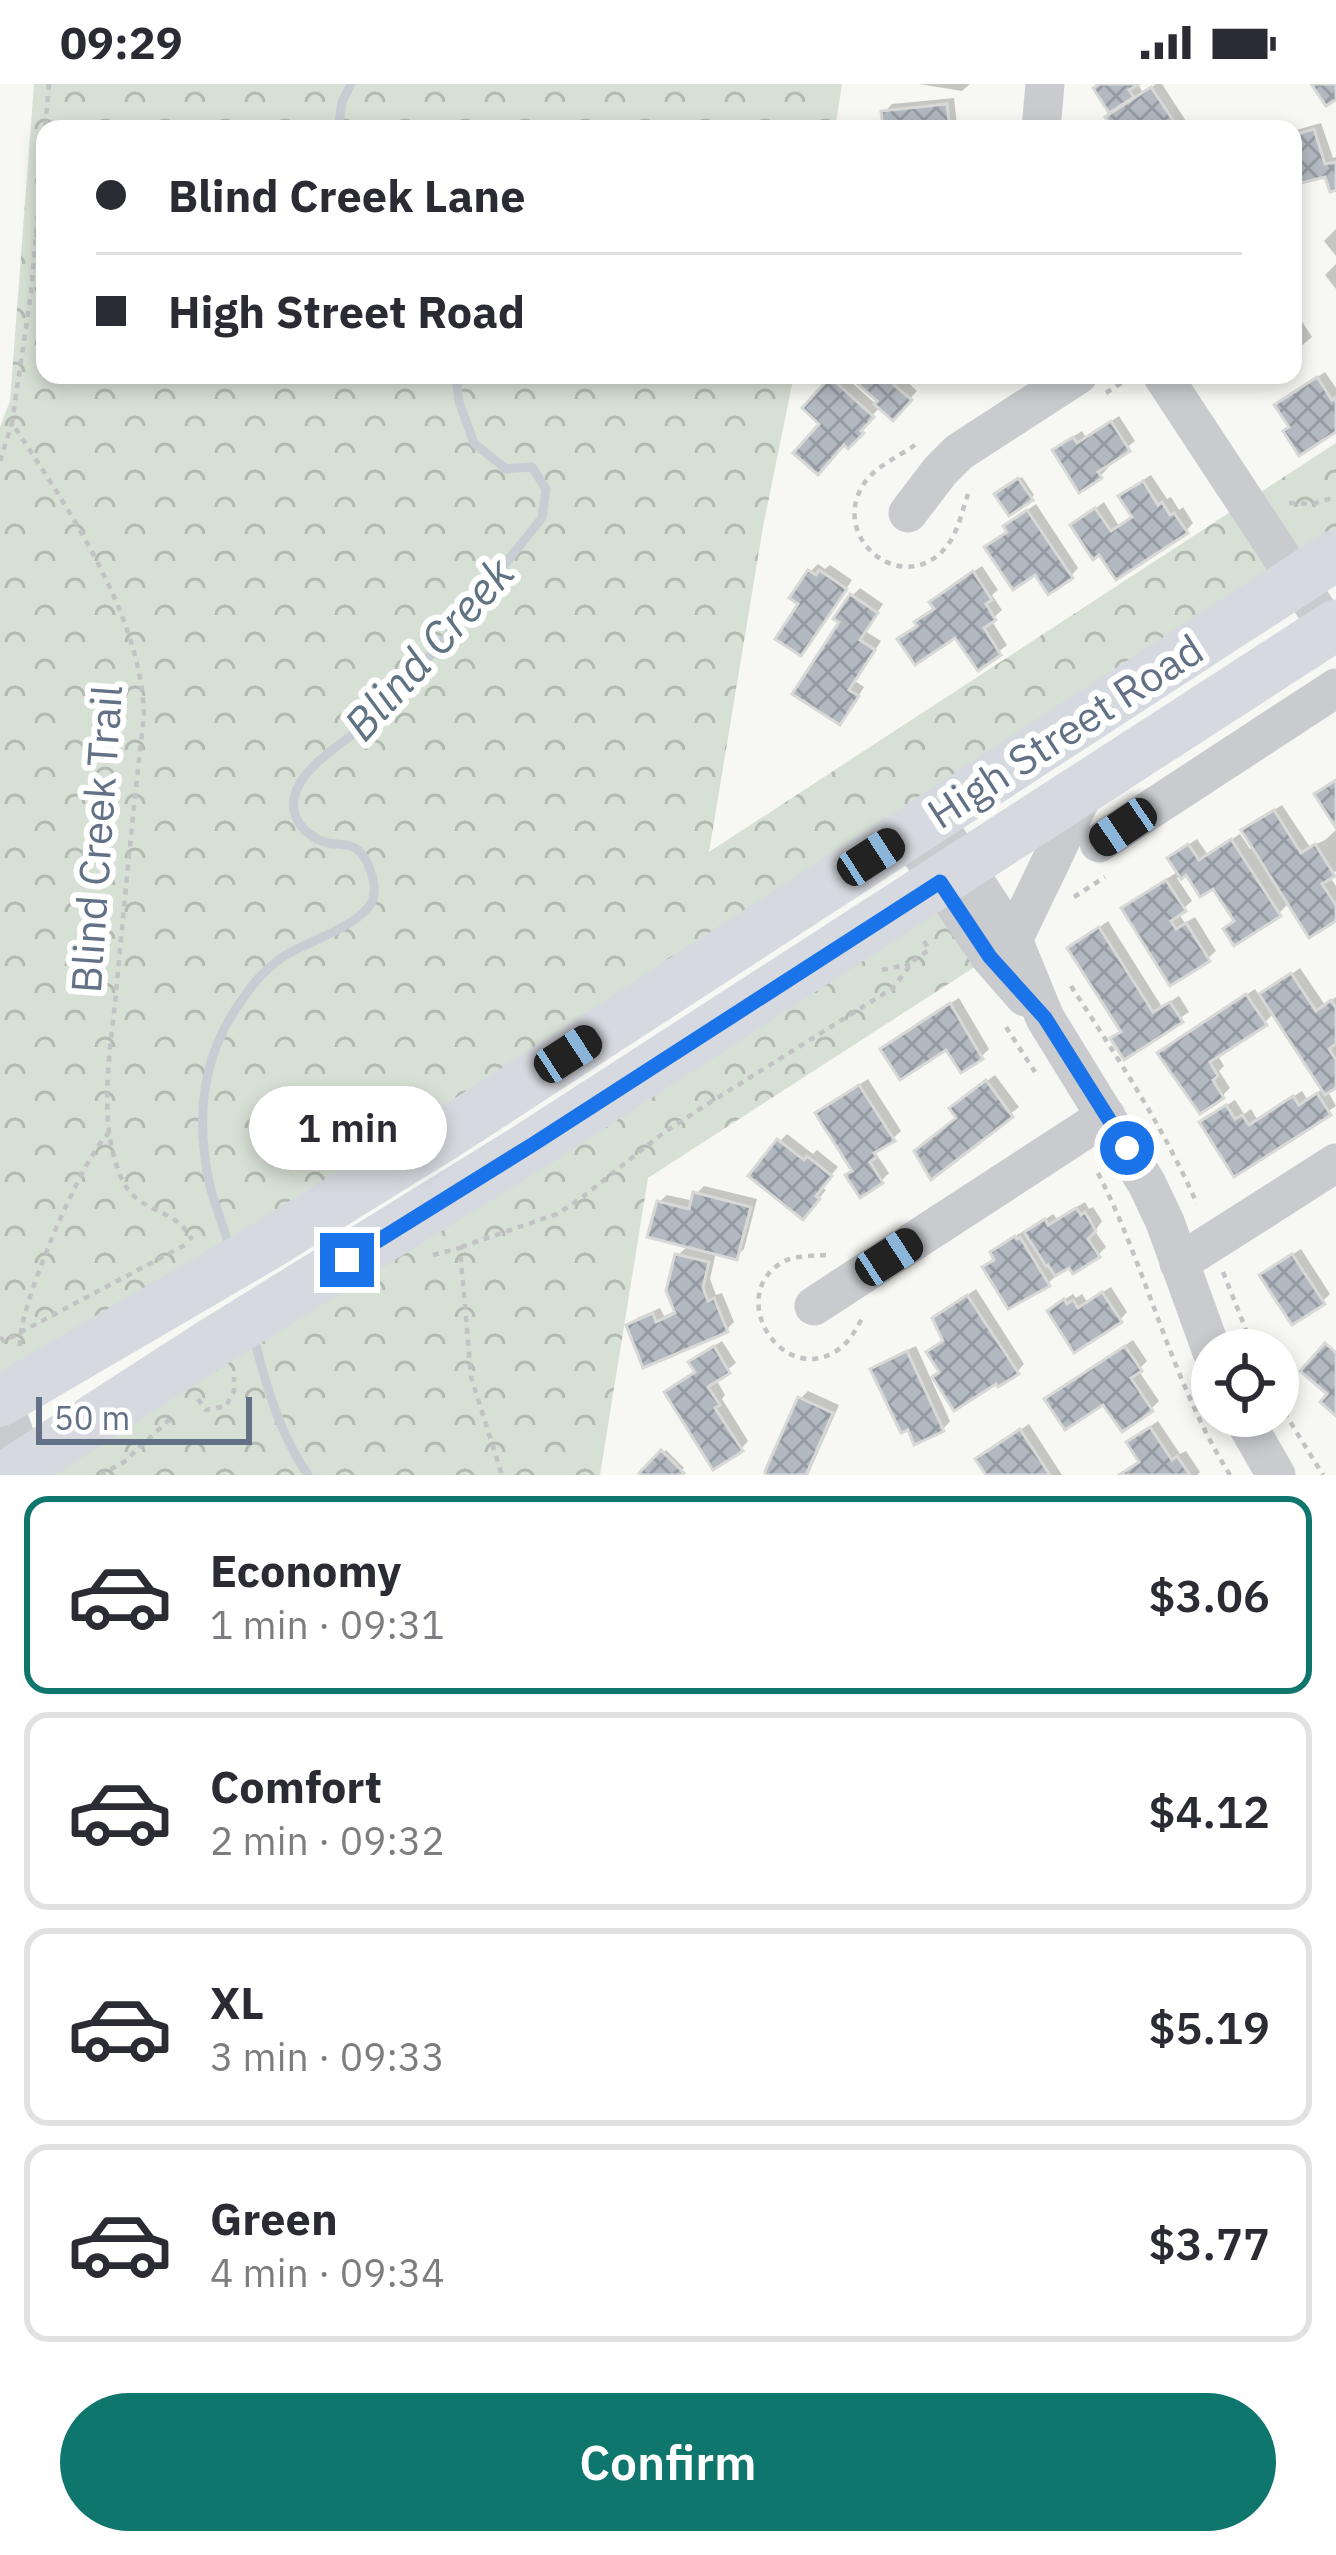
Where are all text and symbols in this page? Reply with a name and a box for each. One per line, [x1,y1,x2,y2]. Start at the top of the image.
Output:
text: 09:29 [60,13,183,71]
text: Blind Creek Lane [168,166,525,224]
text: High Street Road [168,282,525,340]
water label: Blind Creek [331,544,526,752]
street label: High Street Road [917,621,1213,841]
street label: Blind Creek Trail [58,683,134,995]
car [1083,792,1163,862]
car [831,822,911,892]
car [528,1019,608,1089]
callout: 1 min [248,1086,446,1170]
text: 1 min [298,1102,398,1153]
route start [1100,1121,1154,1175]
car [849,1222,929,1292]
route end [320,1233,374,1287]
map controls [1191,1329,1299,1437]
button: locate [1191,1329,1299,1437]
scale bar [36,1391,252,1444]
text: 50 m [54,1396,130,1439]
icon: car [66,1541,174,1649]
text: Economy [210,1541,401,1599]
text: $3.06 [1149,1566,1270,1624]
text: 1 min · 09:31 [210,1599,445,1650]
icon: car [66,1757,174,1865]
text: Comfort [210,1757,382,1815]
text: $4.12 [1149,1782,1270,1840]
text: 2 min · 09:32 [210,1815,445,1866]
icon: car [66,1973,174,2081]
text: XL [210,1973,264,2031]
text: $5.19 [1149,1998,1270,2056]
text: 3 min · 09:33 [210,2031,445,2082]
icon: car [66,2189,174,2297]
text: Green [210,2189,338,2247]
text: $3.77 [1149,2214,1270,2272]
text: 4 min · 09:34 [210,2247,445,2298]
button: Confirm [60,2393,1276,2531]

